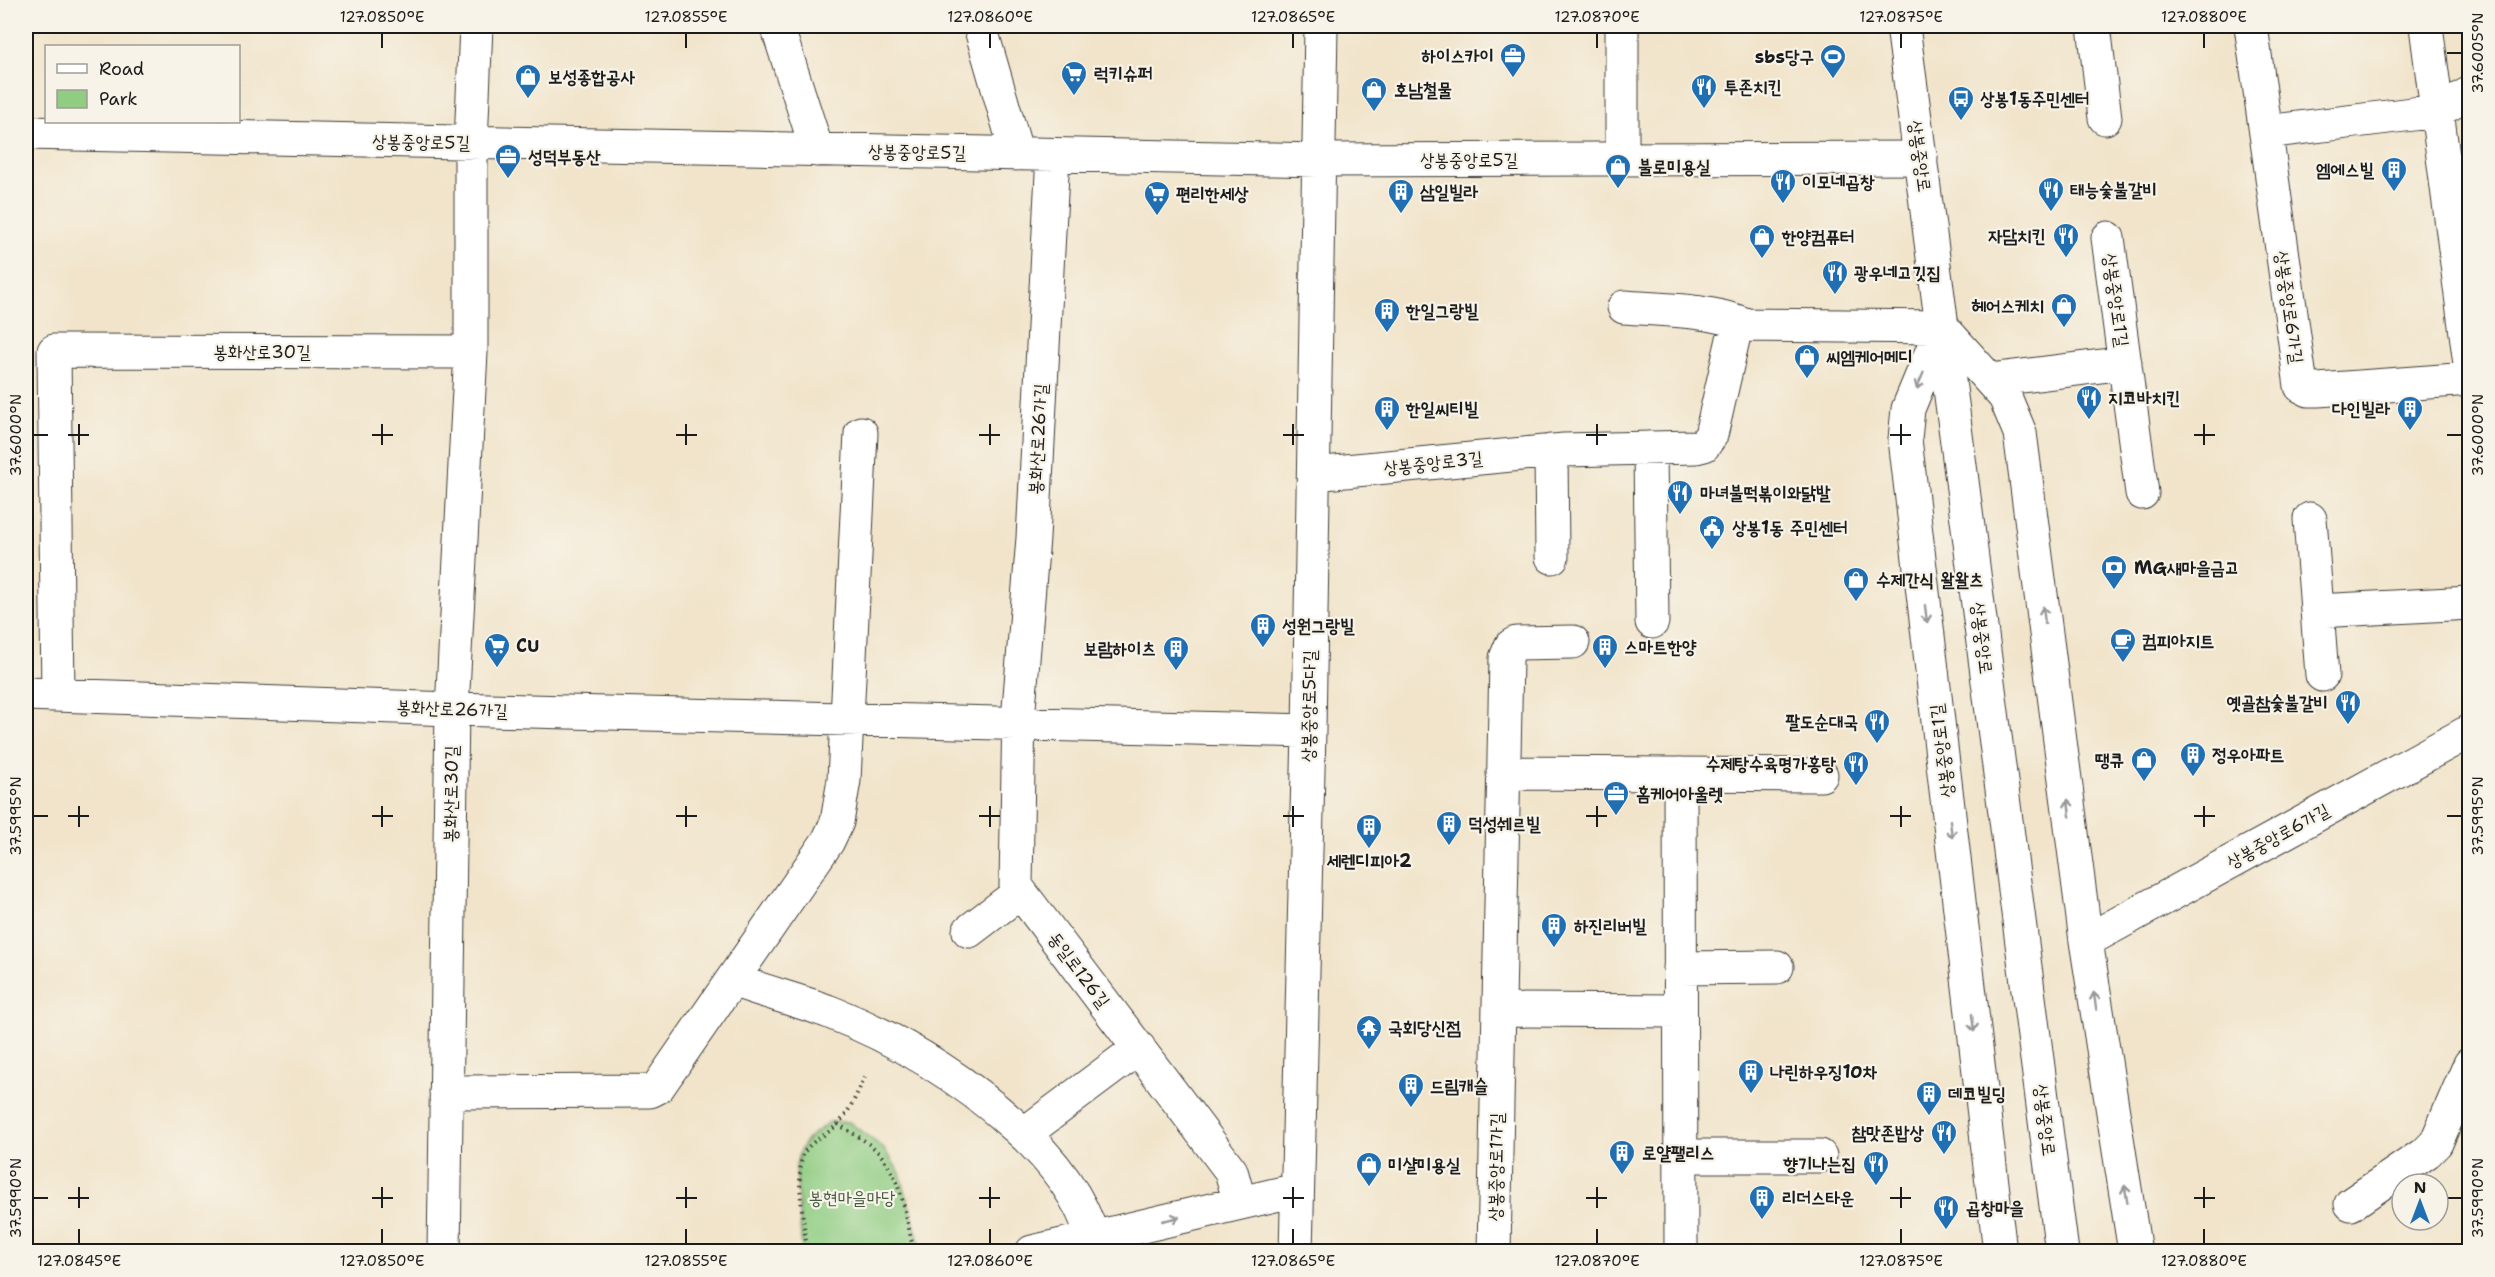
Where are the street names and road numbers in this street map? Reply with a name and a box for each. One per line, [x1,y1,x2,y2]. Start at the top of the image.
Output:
street label: 상봉중앙로 [1903,118,1937,194]
street label: 상봉중앙로5길 [372,129,471,155]
street label: 상봉중앙로5길 [868,139,967,165]
street label: 상봉중앙로5길 [1420,148,1518,172]
street label: 상봉중앙로6가길 [2269,249,2309,366]
street label: 상봉중앙로1길 [2098,252,2135,349]
street label: 봉화산로30길 [213,340,311,364]
street label: 봉화산로26가길 [1023,382,1053,495]
street label: 상봉중앙로3길 [1382,446,1484,480]
street label: 상봉중앙로 [1966,601,1998,675]
street label: 상봉중앙로5다길 [1296,649,1322,762]
street label: 봉화산로26가길 [396,695,509,723]
street label: 상봉중앙로1길 [1924,702,1960,799]
street label: 봉화산로30길 [438,745,464,843]
street label: 상봉중앙로6가길 [2222,798,2334,874]
street label: 동일로126길 [1043,927,1116,1013]
street label: 상봉중앙로 [2029,1083,2061,1157]
street label: 상봉중앙로1가길 [1483,1112,1509,1222]

